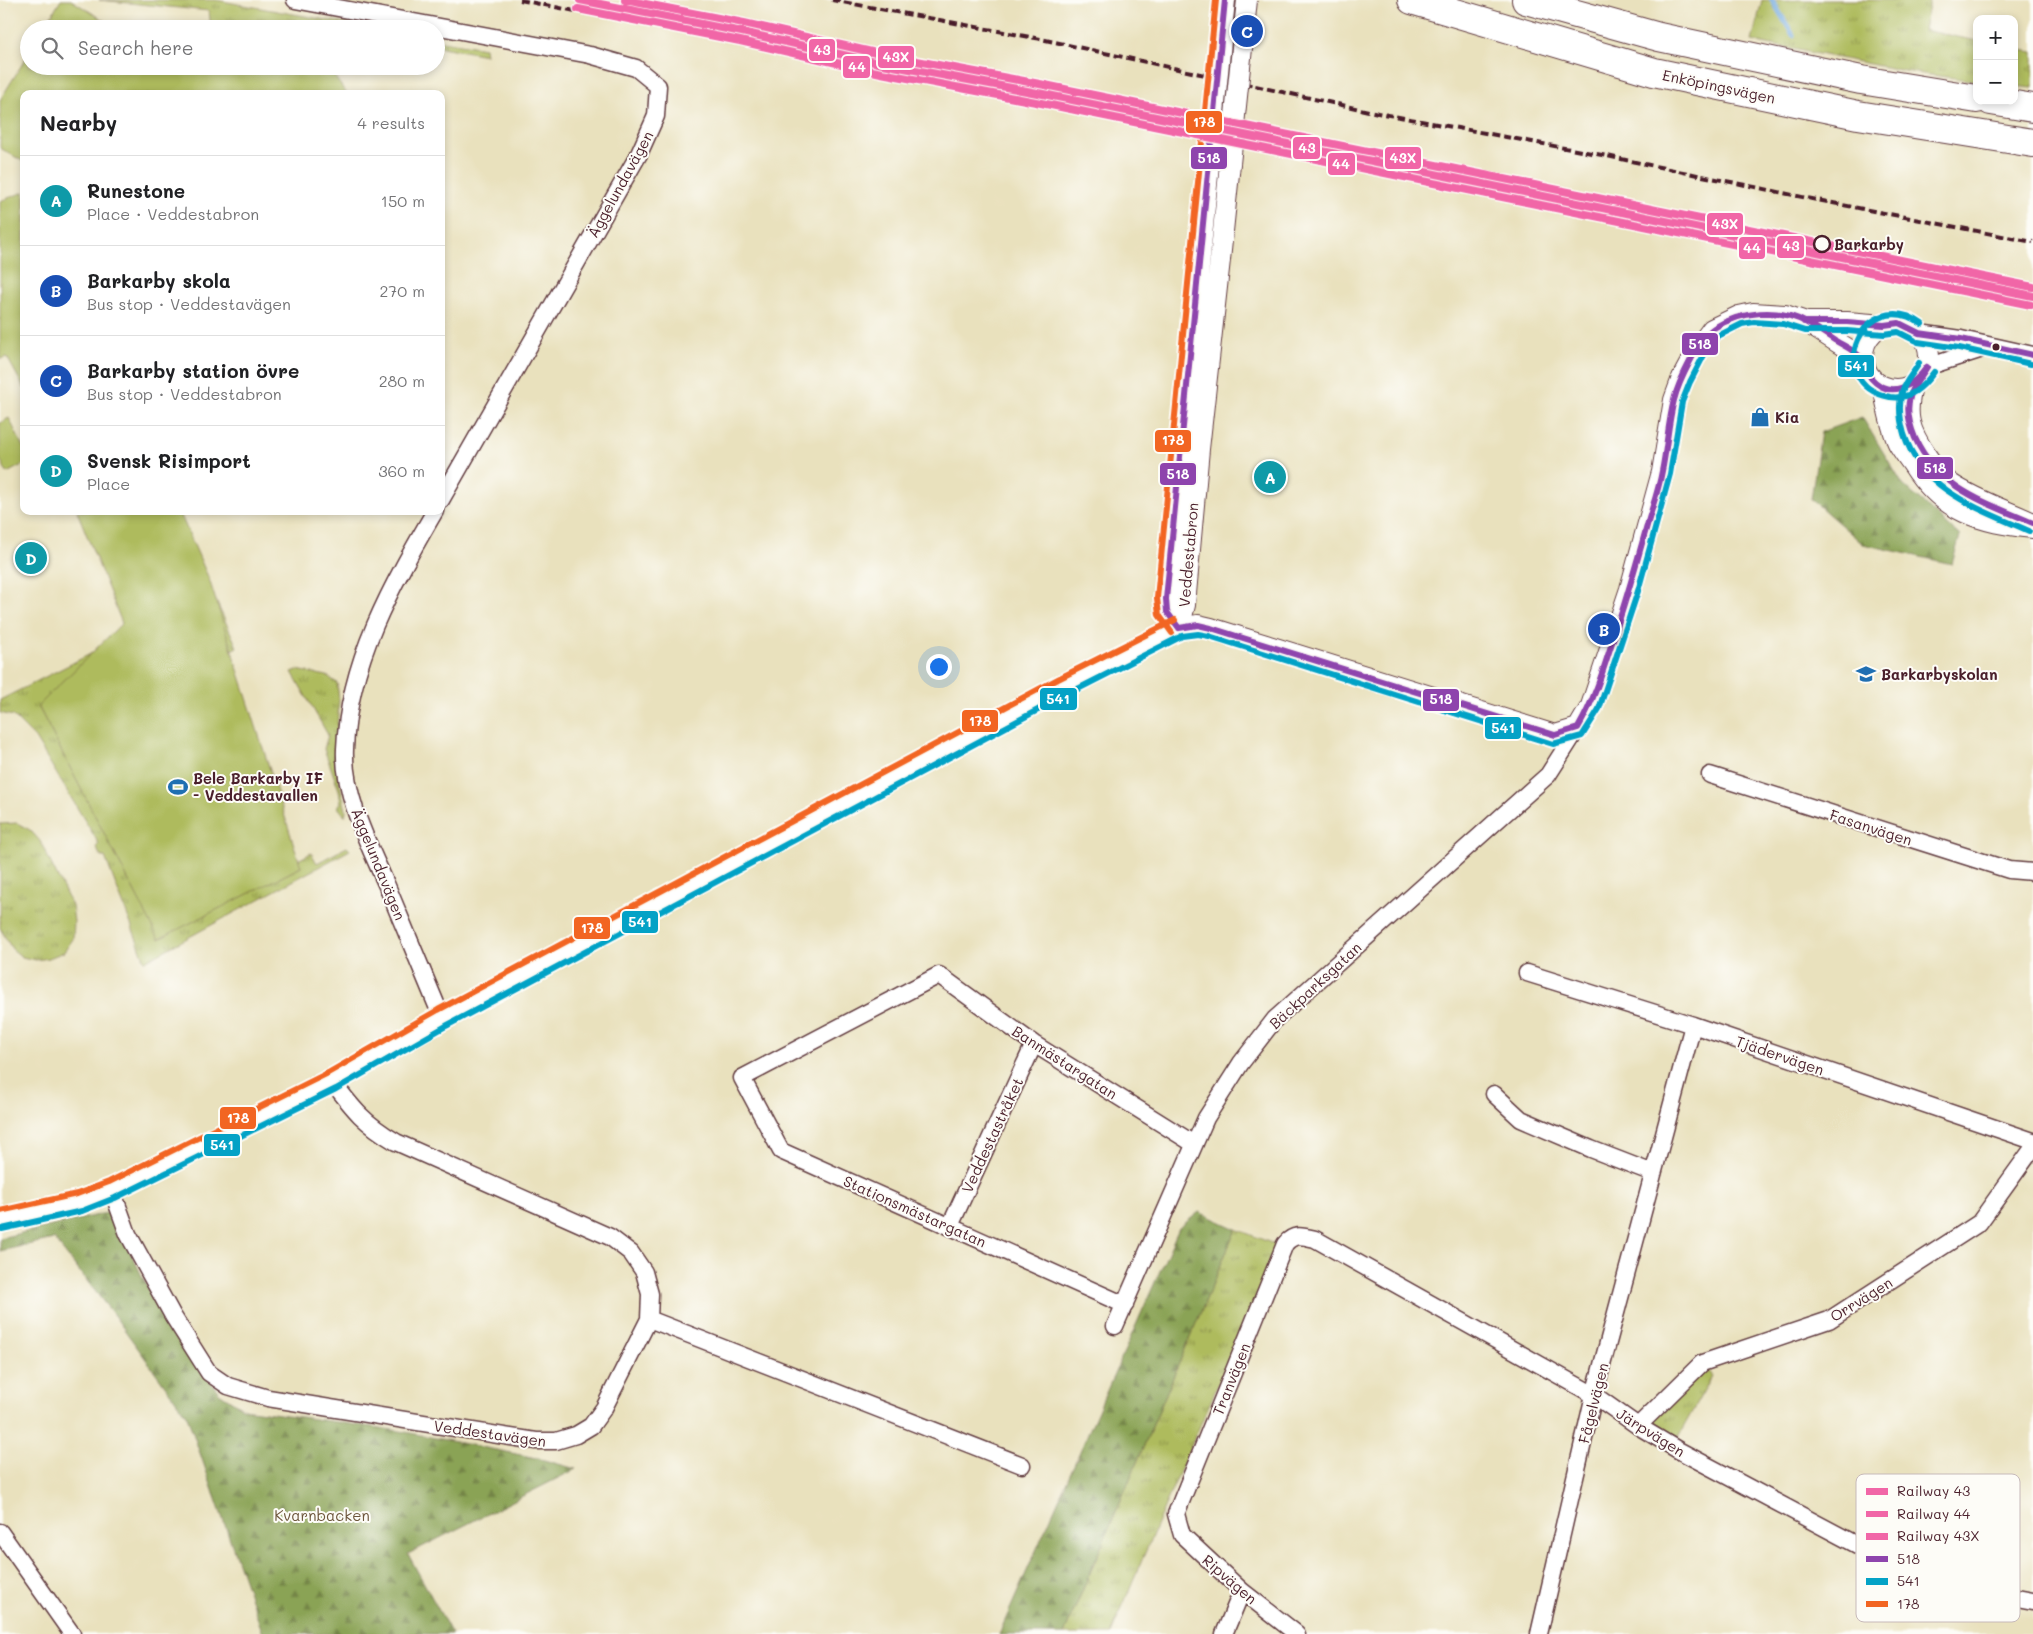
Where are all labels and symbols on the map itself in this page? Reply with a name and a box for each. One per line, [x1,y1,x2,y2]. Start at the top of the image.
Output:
pin: C [1231,12,1263,50]
line badge: 43 [808,38,836,62]
text: 43 [813,40,831,59]
line badge: 43X [877,45,915,69]
text: 43X [883,47,909,66]
line badge: 44 [842,55,871,79]
text: 44 [848,57,866,76]
street label: Enköpingsvägen [1661,64,1777,108]
line badge: 178 [1185,110,1223,134]
text: 178 [1193,112,1216,131]
street label: Äggelundavägen [582,127,658,241]
line badge: 43 [1292,136,1321,160]
text: 43 [1298,138,1316,157]
line badge: 518 [1190,146,1228,170]
line badge: 43X [1384,146,1422,170]
text: 518 [1197,148,1221,167]
text: 43X [1390,148,1416,167]
line badge: 44 [1327,152,1356,176]
text: 44 [1332,154,1350,173]
line badge: 43X [1706,212,1744,236]
text: 43X [1712,214,1738,233]
place label: Barkarby [1834,234,1904,254]
line badge: 43 [1776,235,1805,259]
marker: Barkarby [1813,235,1831,253]
line badge: 44 [1738,236,1766,260]
text: 43 [1782,236,1800,255]
text: 44 [1743,238,1761,257]
line badge: 518 [1681,332,1719,356]
text: 518 [1688,334,1712,353]
unlabelled marker [1991,342,2001,352]
line badge: 541 [1837,354,1875,378]
text: 541 [1844,356,1868,375]
shop icon: Kia [1749,406,1771,428]
place label: Kia [1775,407,1799,427]
line badge: 178 [1154,429,1192,453]
text: 178 [1162,430,1185,449]
line badge: 518 [1916,456,1954,480]
pin: A [1254,458,1286,496]
text: 518 [1923,458,1947,477]
line badge: 518 [1159,462,1197,486]
text: 518 [1166,464,1190,483]
street label: Veddestabron [1173,502,1203,608]
pin: D [15,539,47,577]
pin: B [1588,610,1620,648]
your location [926,654,952,680]
school or university icon: Barkarbyskolan [1855,663,1877,685]
place label: Barkarbyskolan [1881,664,1998,684]
line badge: 541 [1039,687,1078,711]
line badge: 518 [1422,688,1460,712]
text: 541 [1046,689,1070,708]
text: 518 [1429,689,1453,708]
line badge: 178 [961,709,999,733]
text: 178 [969,711,992,730]
line badge: 541 [1484,716,1522,740]
text: 541 [1491,718,1515,737]
place label: Bele Barkarby IF - Veddestavallen [193,768,323,805]
sports icon: Bele Barkarby IF - Veddestavallen [167,776,189,798]
street label: Fasanvägen [1827,804,1915,850]
street label: Äggelundavägen [347,805,411,923]
line badge: 541 [621,910,659,934]
text: 541 [628,912,652,931]
line badge: 178 [573,916,611,940]
text: 178 [581,918,604,937]
street label: Bäckparksgatan [1265,937,1365,1033]
street label: Banmästargatan [1009,1021,1121,1103]
street label: Tjädervägen [1733,1031,1827,1079]
street label: Veddestastråket [957,1074,1027,1196]
line badge: 178 [219,1106,257,1130]
text: 178 [227,1108,250,1127]
line badge: 541 [203,1133,241,1157]
text: 541 [210,1135,234,1154]
street label: Stationsmästargatan [840,1170,990,1252]
street label: Orrvägen [1826,1272,1896,1326]
street label: Tranvägen [1207,1340,1255,1418]
street label: Fågelvägen [1573,1361,1613,1445]
street label: Järpvägen [1613,1403,1689,1461]
street label: Veddestavägen [432,1415,548,1451]
legend [1856,1474,2020,1622]
text: Railway 43 [1897,1481,1970,1500]
text: Railway 44 [1897,1504,1971,1523]
park label: Kvarnbacken [274,1505,370,1525]
text: Railway 43X [1897,1526,1980,1545]
text: 518 [1897,1549,1920,1568]
street label: Ripvägen [1198,1550,1262,1608]
text: 541 [1897,1571,1920,1590]
text: 178 [1897,1594,1920,1613]

